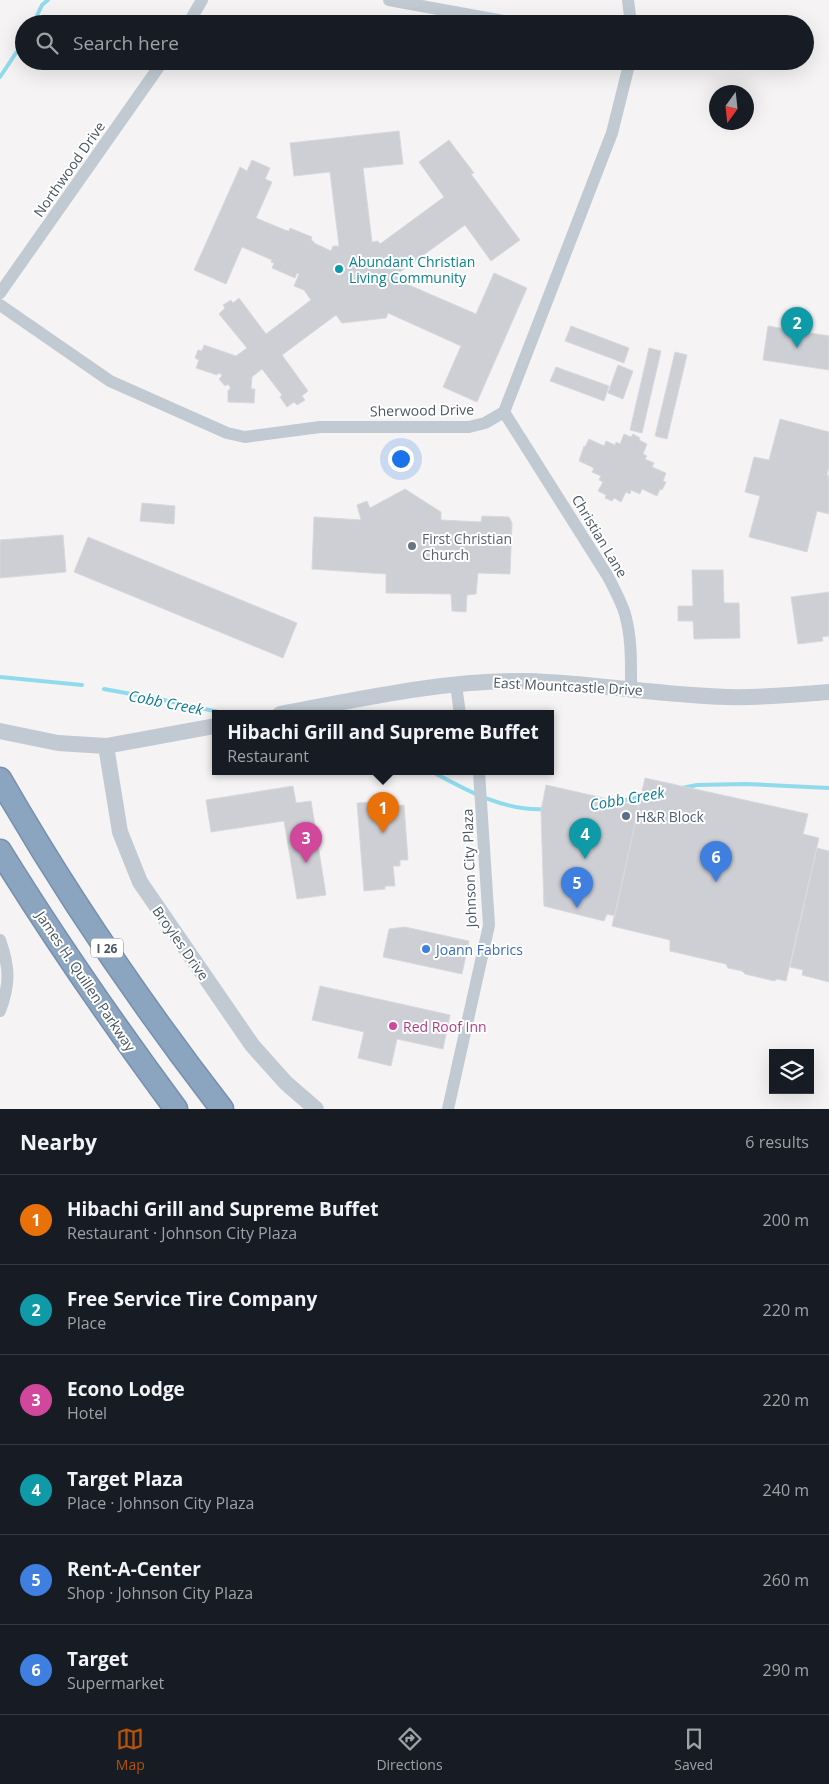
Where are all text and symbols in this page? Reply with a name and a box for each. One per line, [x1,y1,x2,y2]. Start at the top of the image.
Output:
search box [15,15,814,70]
icon: search [33,29,61,57]
text: Search here [73,30,179,56]
north arrow [709,85,754,130]
street label: Northwood Drive [29,117,109,221]
place label: Abundant Christian Living Community [349,252,475,287]
marker: Abundant Christian Living Community [333,263,345,275]
pin: 2 [781,307,813,348]
street label: Sherwood Drive [370,400,474,420]
your location [388,446,414,472]
street label: Christian Lane [568,491,632,581]
place label: First Christian Church [422,529,512,564]
marker: First Christian Church [406,540,418,552]
street label: East Mountcastle Drive [493,673,643,699]
water label: Cobb Creek [127,685,206,719]
popup [212,710,554,775]
text: Hibachi Grill and Supreme Buffet [227,719,539,745]
text: Restaurant [227,745,309,767]
water label: Cobb Creek [588,781,667,814]
pin: 1 [367,792,399,833]
place label: H&R Block [636,807,705,826]
street label: Johnson City Plaza [457,808,481,930]
marker: H&R Block [620,810,632,822]
pin: 4 [569,818,601,859]
pin: 3 [290,822,322,863]
pin: 6 [700,841,732,882]
pin: 5 [561,867,593,908]
street label: Broyles Drive [149,902,214,984]
street label: James H. Quillen Parkway [31,905,141,1056]
road number: I 26 [91,938,123,958]
place label: Joann Fabrics [434,940,523,959]
marker: Joann Fabrics [420,943,432,955]
place label: Red Roof Inn [403,1017,487,1036]
marker: Red Roof Inn [387,1020,399,1032]
map controls [769,1049,814,1094]
button: layers [769,1049,814,1094]
text: Nearby [20,1128,97,1156]
text: 6 results [745,1131,809,1153]
text: Hibachi Grill and Supreme Buffet [67,1196,379,1222]
text: 1 [31,1209,41,1231]
text: 200 m [763,1209,809,1231]
text: Restaurant · Johnson City Plaza [67,1222,297,1244]
text: Free Service Tire Company [67,1286,317,1312]
text: 2 [31,1299,41,1321]
text: 220 m [763,1299,809,1321]
text: Place [67,1312,106,1334]
text: Econo Lodge [67,1376,185,1402]
text: 3 [31,1389,41,1411]
text: 220 m [763,1389,809,1411]
text: Hotel [67,1402,107,1424]
text: Target Plaza [67,1466,183,1492]
text: 4 [31,1479,41,1501]
text: 240 m [763,1479,809,1501]
text: Place · Johnson City Plaza [67,1492,254,1514]
text: Rent-A-Center [67,1556,201,1582]
text: 5 [31,1569,41,1591]
text: 260 m [763,1569,809,1591]
text: Shop · Johnson City Plaza [67,1582,253,1604]
text: Target [67,1646,128,1672]
text: 6 [31,1659,41,1681]
text: 290 m [763,1659,809,1681]
text: Supermarket [67,1672,164,1694]
tab: Map [116,1725,145,1774]
tab: Directions [376,1725,443,1774]
tab: Saved [674,1725,713,1774]

